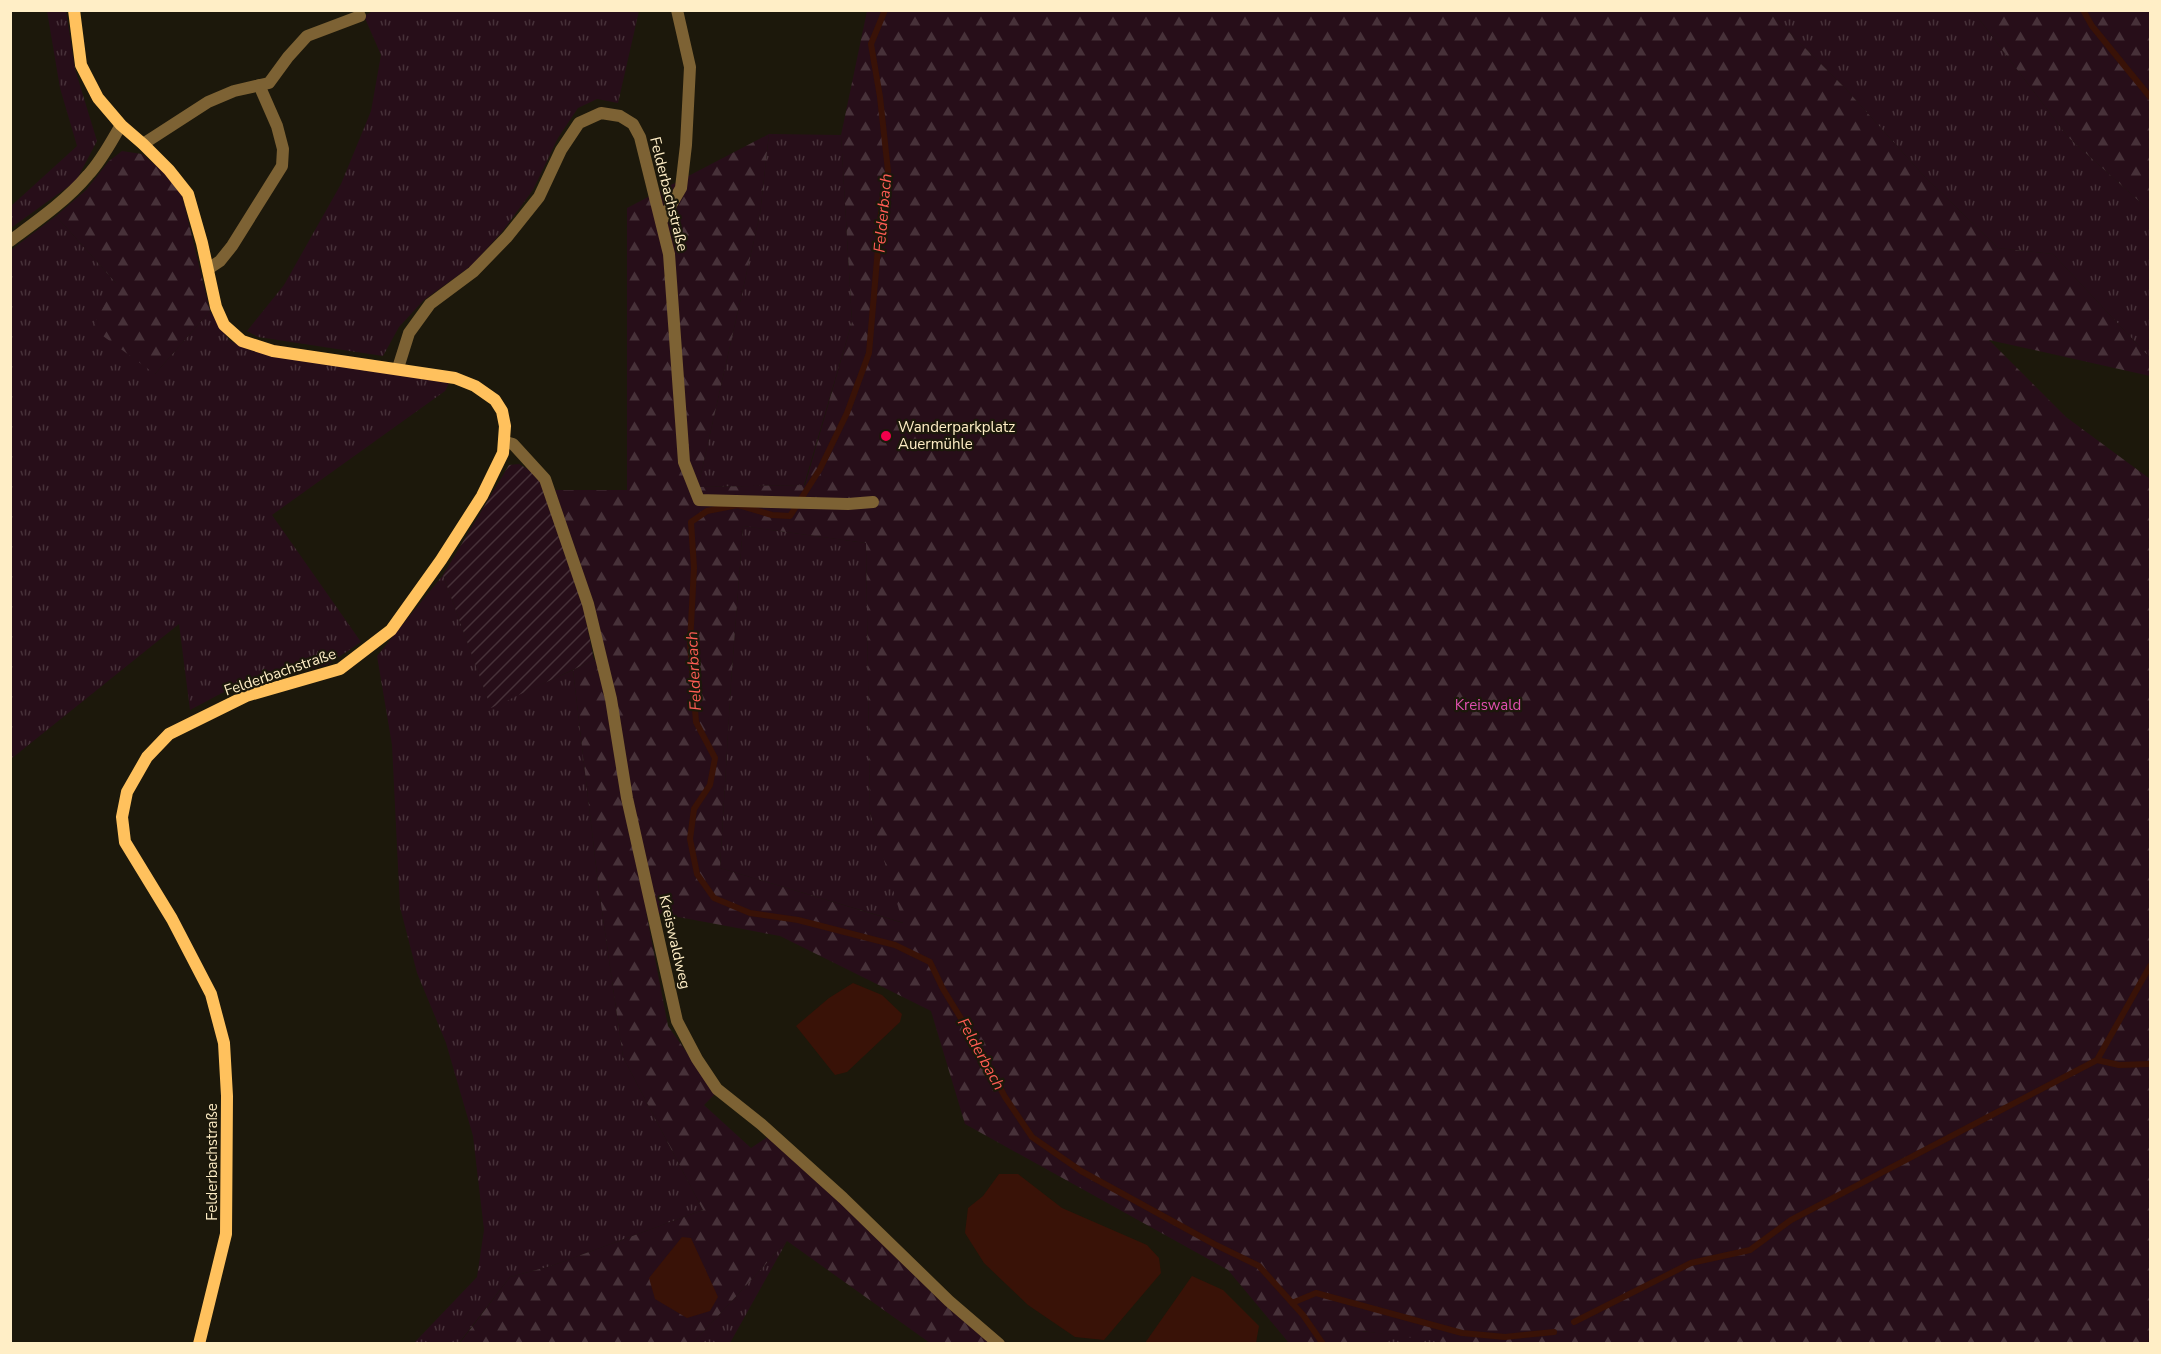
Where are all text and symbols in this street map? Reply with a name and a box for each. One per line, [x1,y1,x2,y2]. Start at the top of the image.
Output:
street label: Felderbachstraße [645,135,693,253]
water label: Felderbach [869,172,897,254]
place label: Wanderparkplatz Auermühle [898,417,1015,454]
marker: Wanderparkplatz Auermühle [879,429,893,443]
water label: Felderbach [681,631,707,711]
street label: Felderbachstraße [221,643,339,701]
park label: Kreiswald [1455,695,1521,715]
street label: Kreiswaldweg [654,893,696,991]
water label: Felderbach [952,1014,1010,1094]
street label: Felderbachstraße [202,1103,222,1221]

